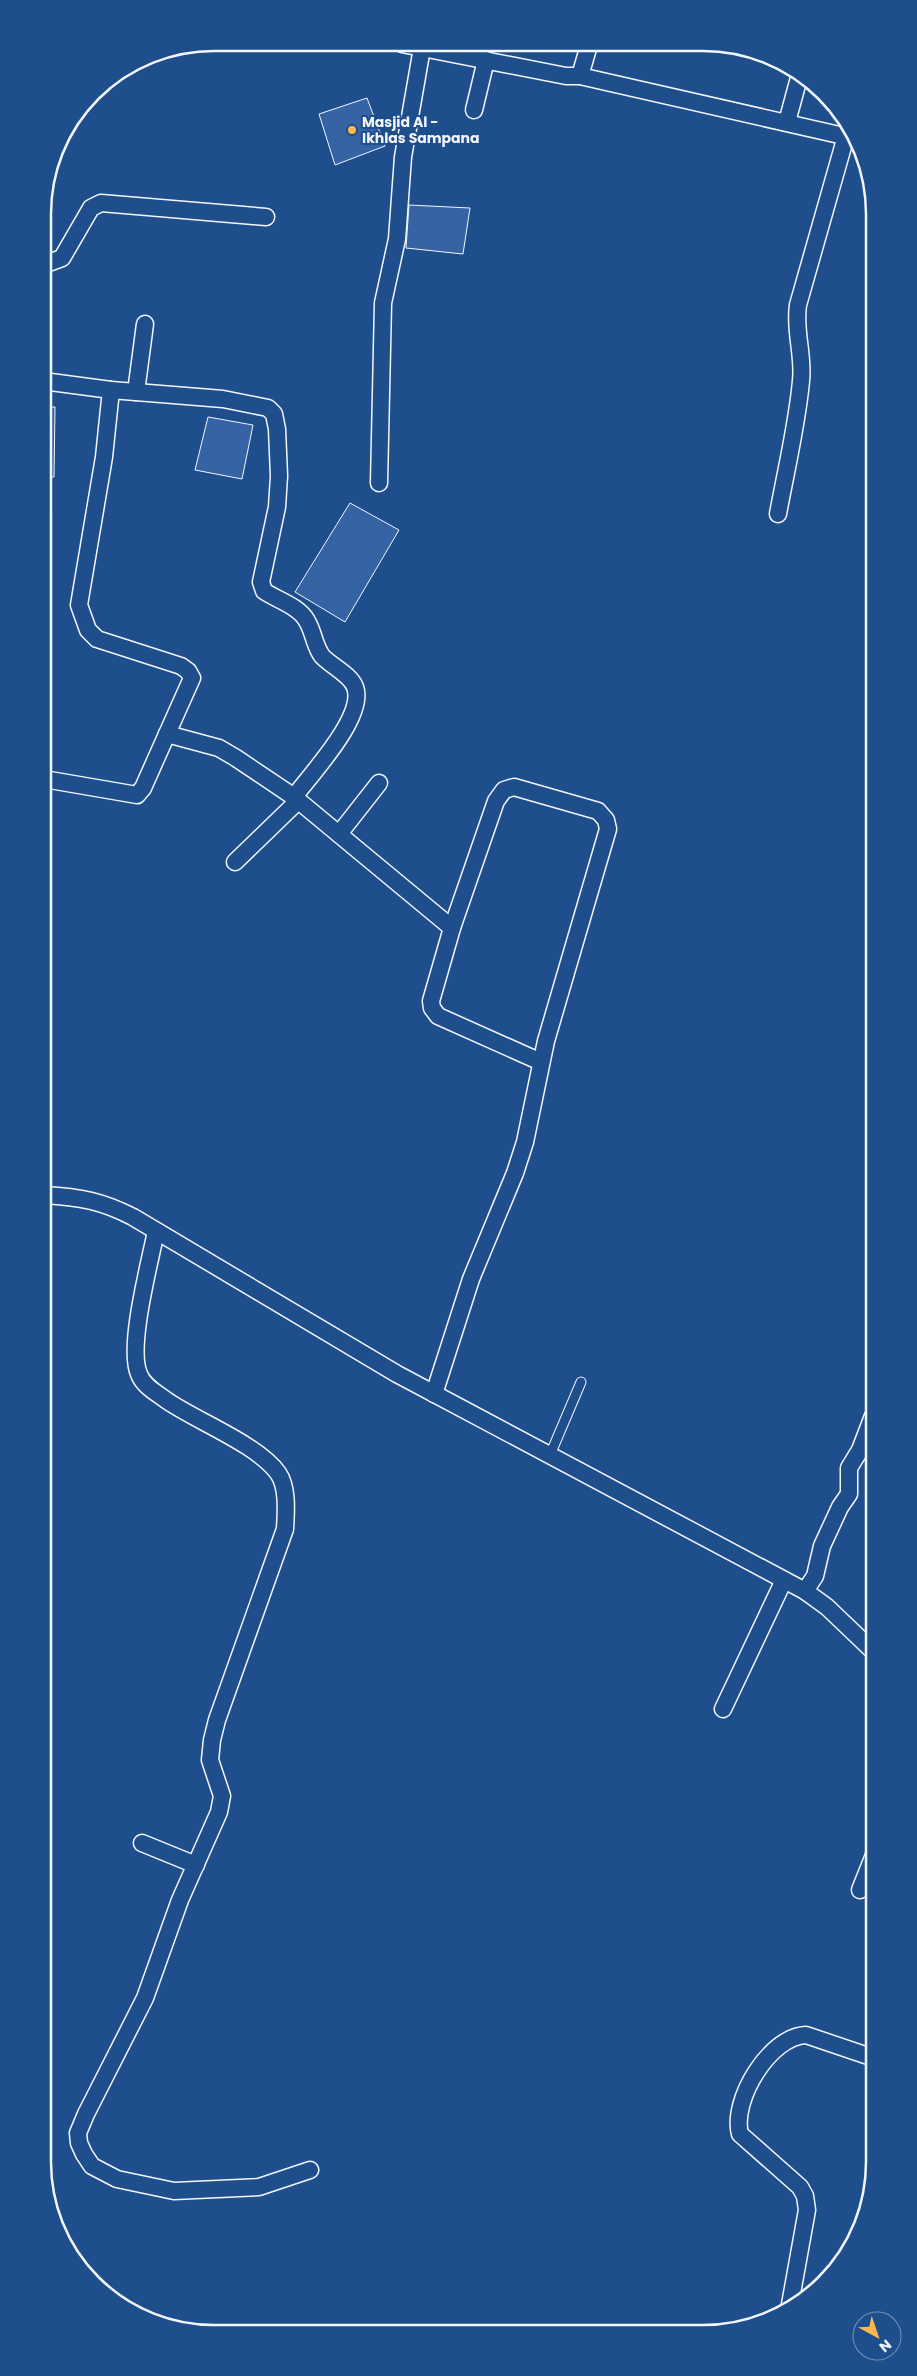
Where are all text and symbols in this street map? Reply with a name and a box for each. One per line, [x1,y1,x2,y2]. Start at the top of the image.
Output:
place label: Masjid Al - Ikhlas Sampana [362,112,480,148]
marker: Masjid Al - Ikhlas Sampana [346,124,358,136]
north arrow [852,2311,902,2361]
text: N [875,2335,896,2357]

